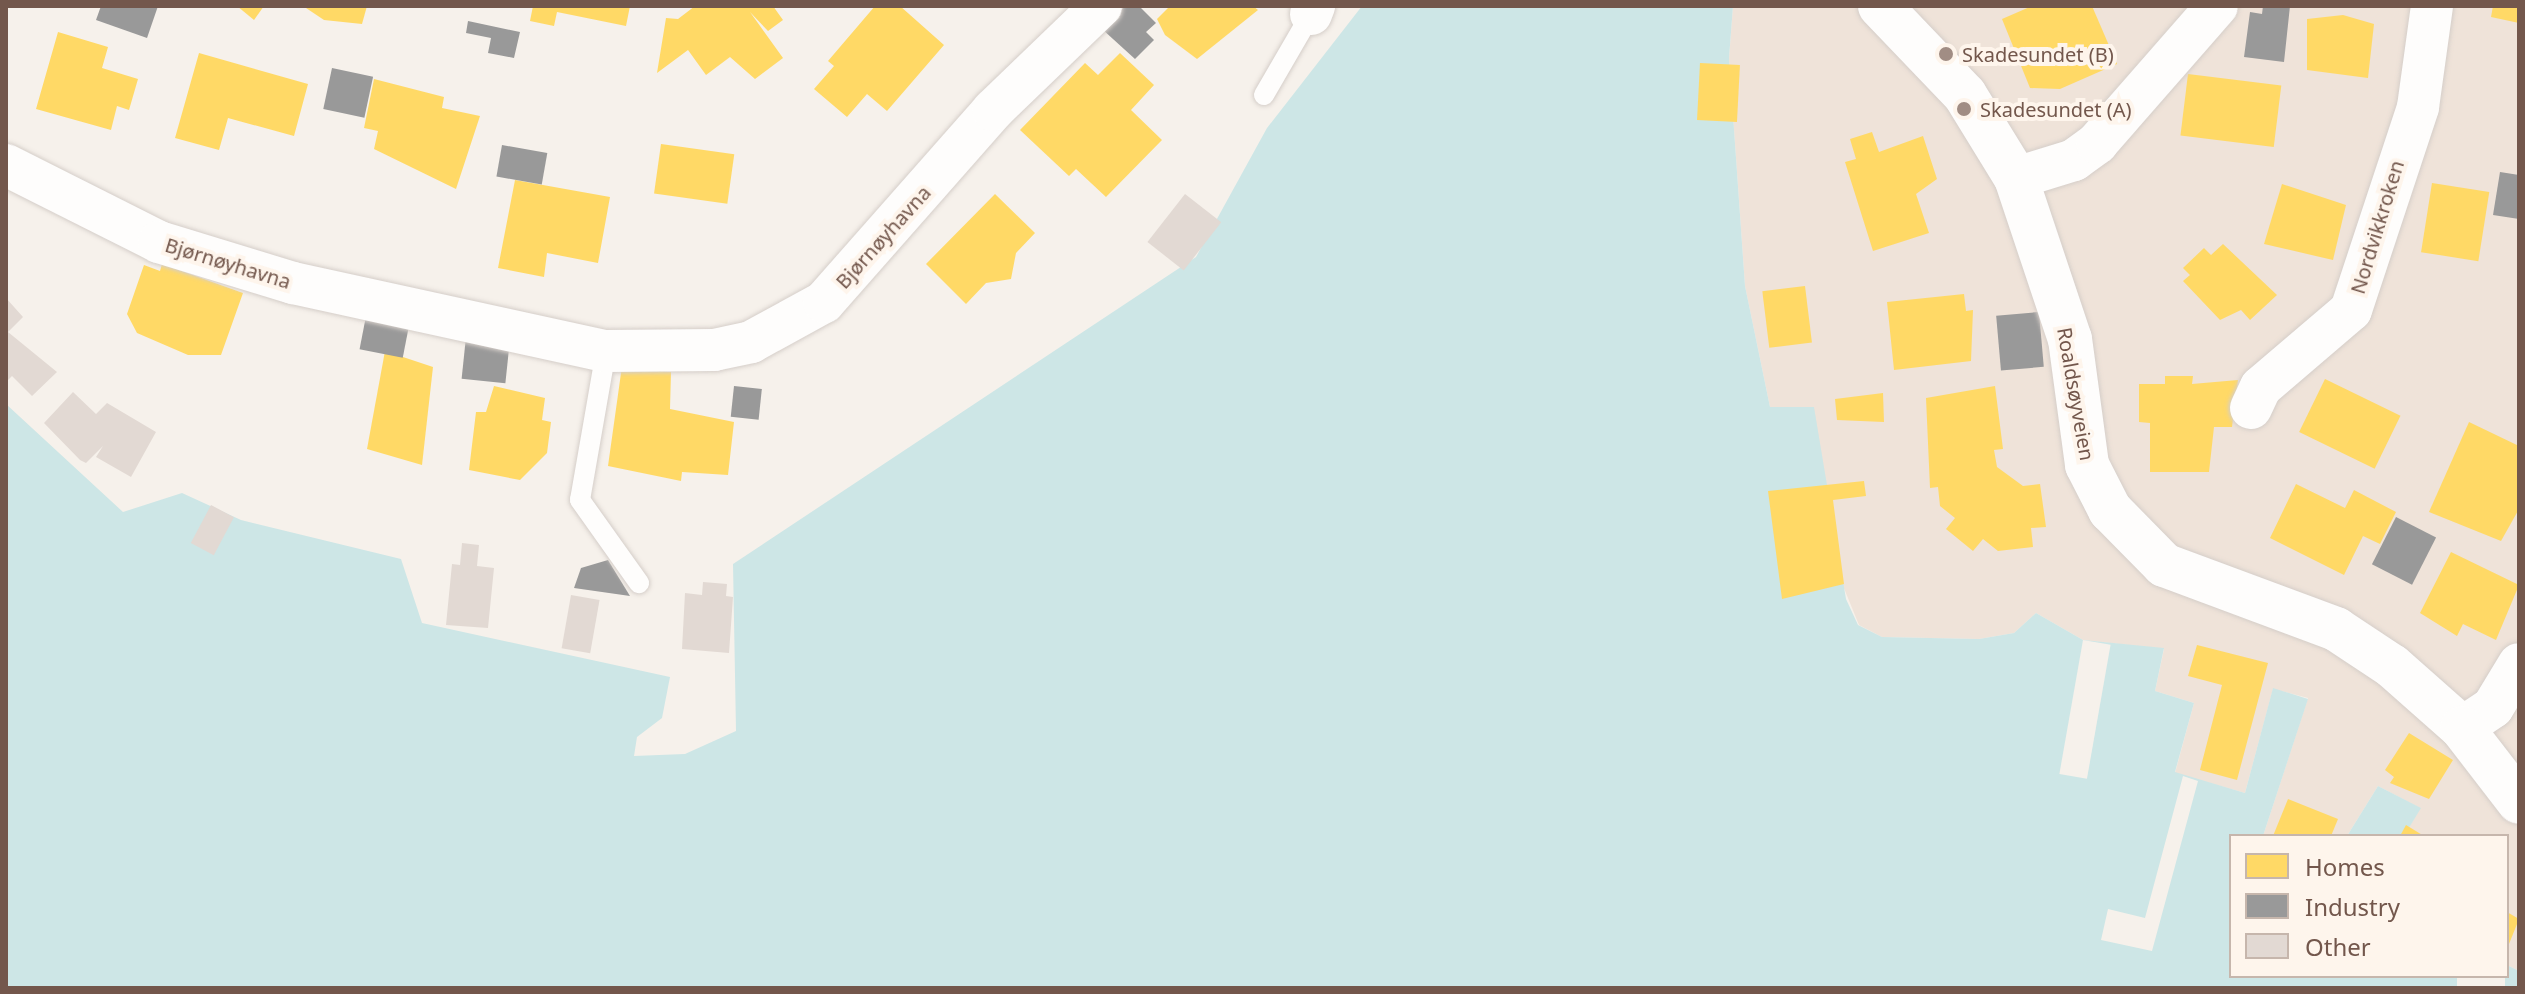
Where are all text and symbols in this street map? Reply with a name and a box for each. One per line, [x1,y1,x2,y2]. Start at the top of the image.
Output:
place label: Skadesundet (B) [1962,42,2114,66]
marker: Skadesundet (B) [1937,45,1955,63]
place label: Skadesundet (A) [1980,97,2132,121]
marker: Skadesundet (A) [1955,100,1973,118]
street label: Nordvikkroken [2345,157,2409,297]
street label: Bjørnøyhavna [831,181,935,293]
street label: Bjørnøyhavna [162,233,294,293]
street label: Roaldsøyveien [2052,325,2100,463]
legend [2229,834,2509,978]
text: Homes [2305,850,2385,883]
text: Industry [2305,890,2400,923]
text: Other [2305,930,2371,963]

